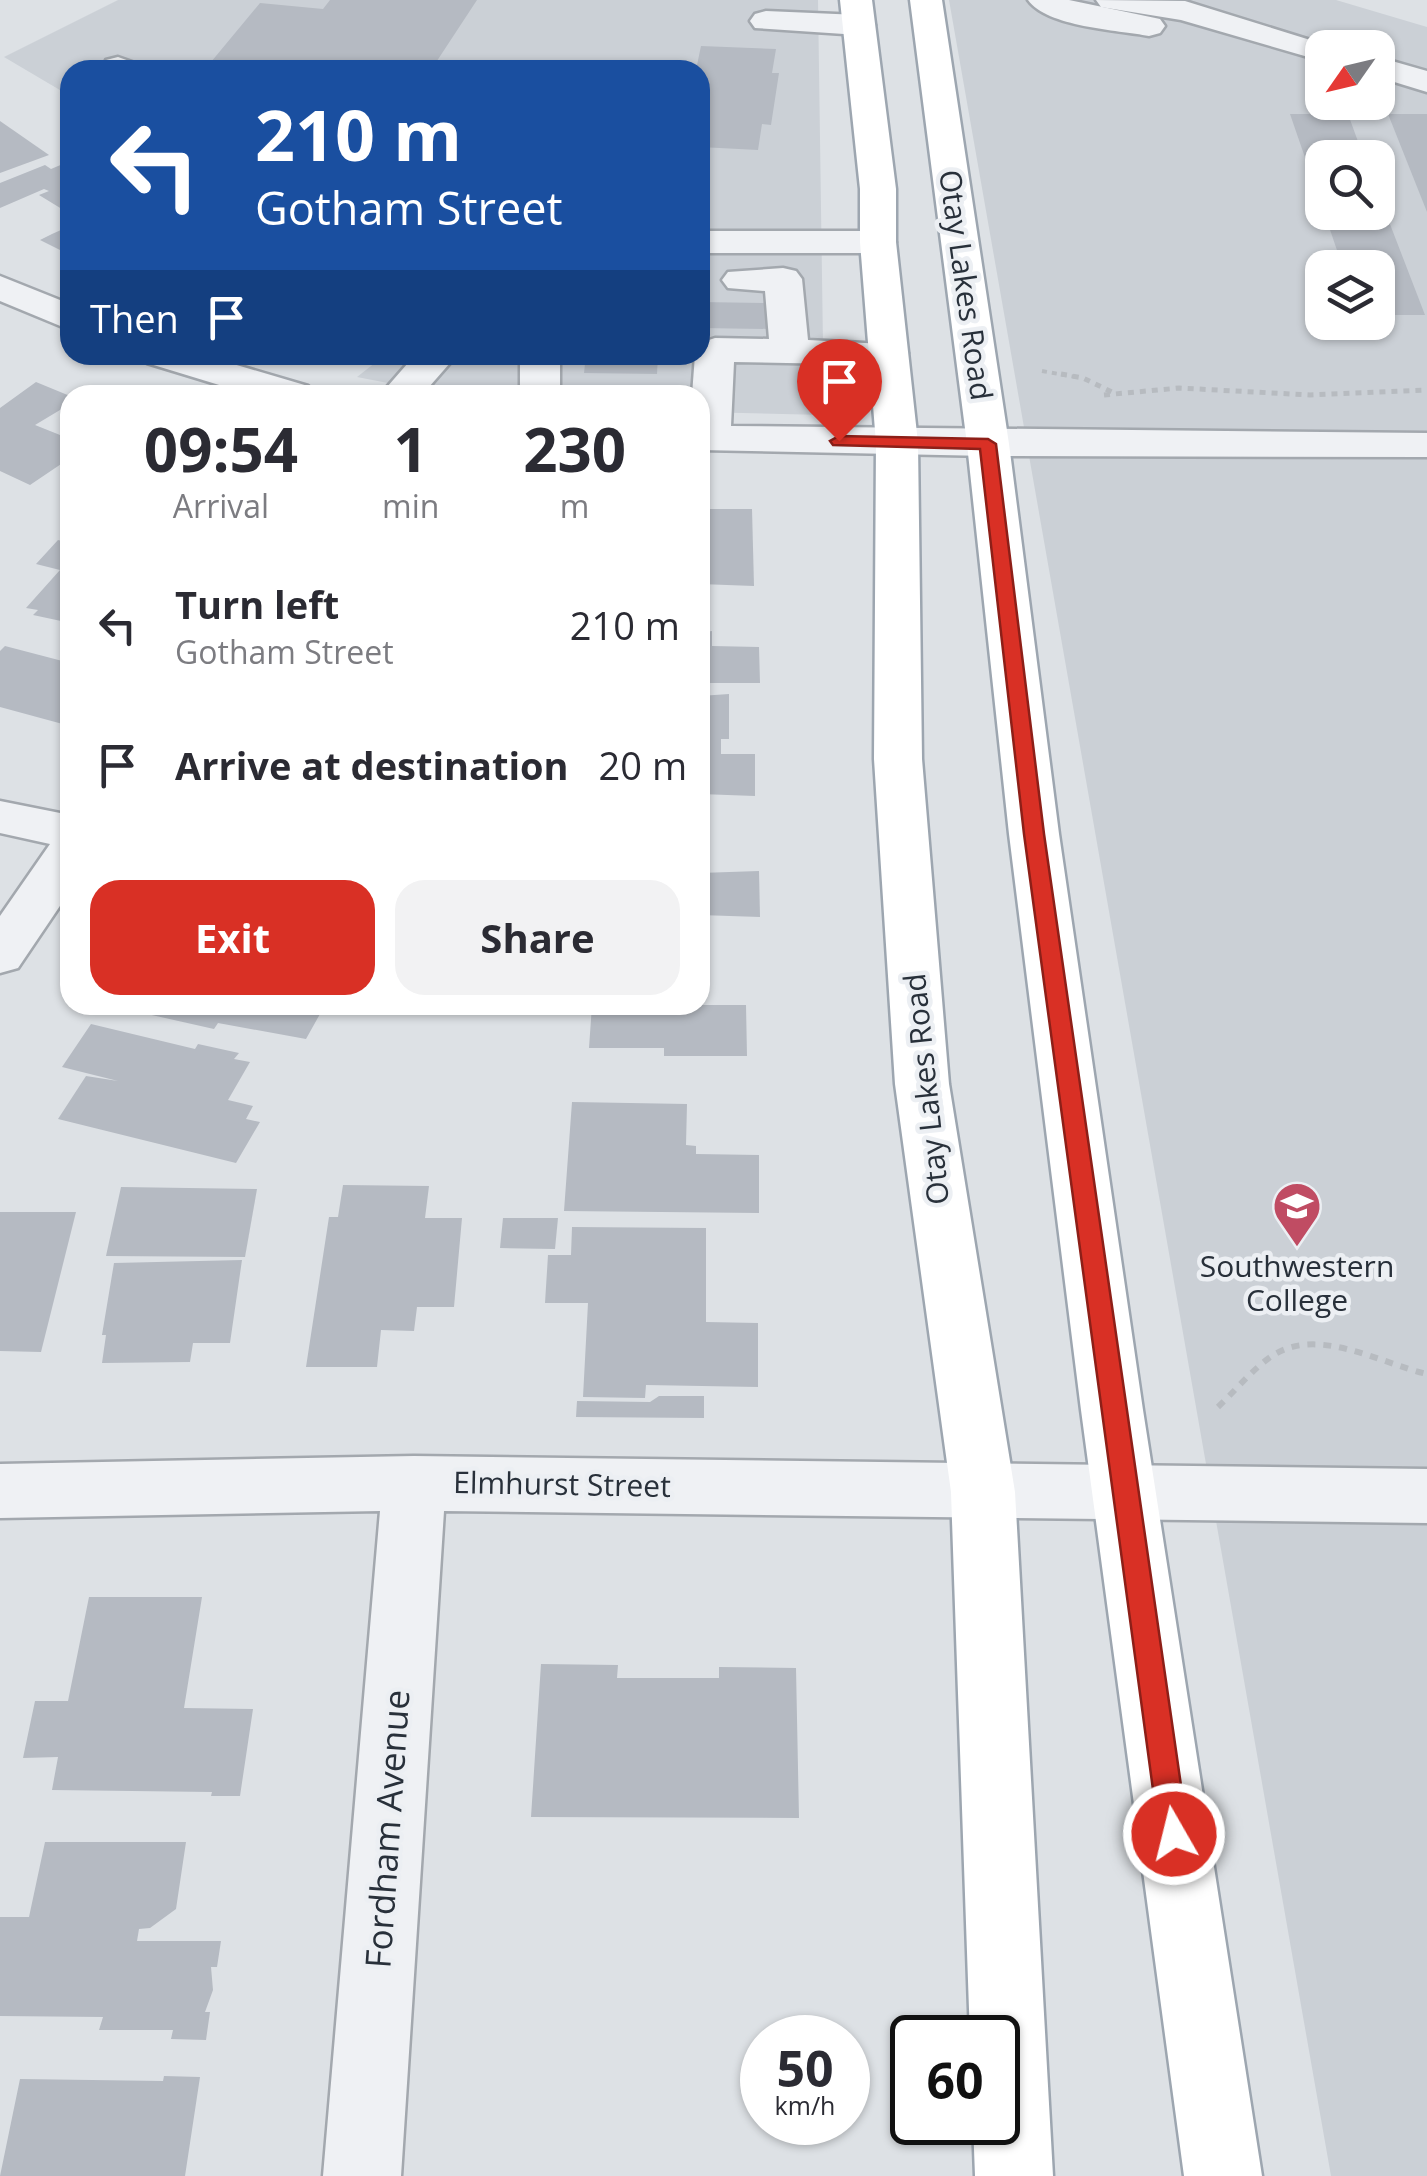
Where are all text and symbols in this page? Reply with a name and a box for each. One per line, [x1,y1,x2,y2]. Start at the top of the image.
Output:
north arrow [1305,30,1395,120]
map controls [1305,30,1395,340]
text: 210 m [255,86,462,182]
icon: left [90,100,220,230]
button: search [1305,140,1395,230]
street label: Otay Lakes Road [930,167,1003,403]
text: Gotham Street [255,177,562,238]
button: layers [1305,250,1395,340]
icon: arrive [199,290,254,345]
text: Then [90,292,179,344]
pin [797,339,882,442]
icon: arrive [812,354,867,409]
text: 09:54 [144,408,298,490]
text: 1 [394,408,428,490]
text: 230 [523,408,626,490]
text: Arrival [173,484,269,527]
text: min [382,484,439,527]
text: m [560,484,589,527]
text: Turn left [175,578,339,630]
icon: left [90,598,145,653]
text: 210 m [570,599,680,651]
text: Gotham Street [175,630,394,673]
icon: arrive [90,738,145,793]
text: Arrive at destination [175,739,569,791]
text: 20 m [599,739,687,791]
button: Exit [90,880,375,995]
button: Share [395,880,680,995]
street label: Otay Lakes Road [893,972,958,1207]
school or university icon: Southwestern College [1271,1180,1323,1248]
place label: Southwestern College [1200,1245,1394,1320]
street label: Elmhurst Street [453,1461,671,1506]
street label: Fordham Avenue [353,1688,420,1970]
position arrow [1122,1782,1226,1886]
speed limit sign: 60 [890,2015,1020,2145]
text: 50 [776,2034,834,2102]
text: km/h [775,2088,835,2122]

